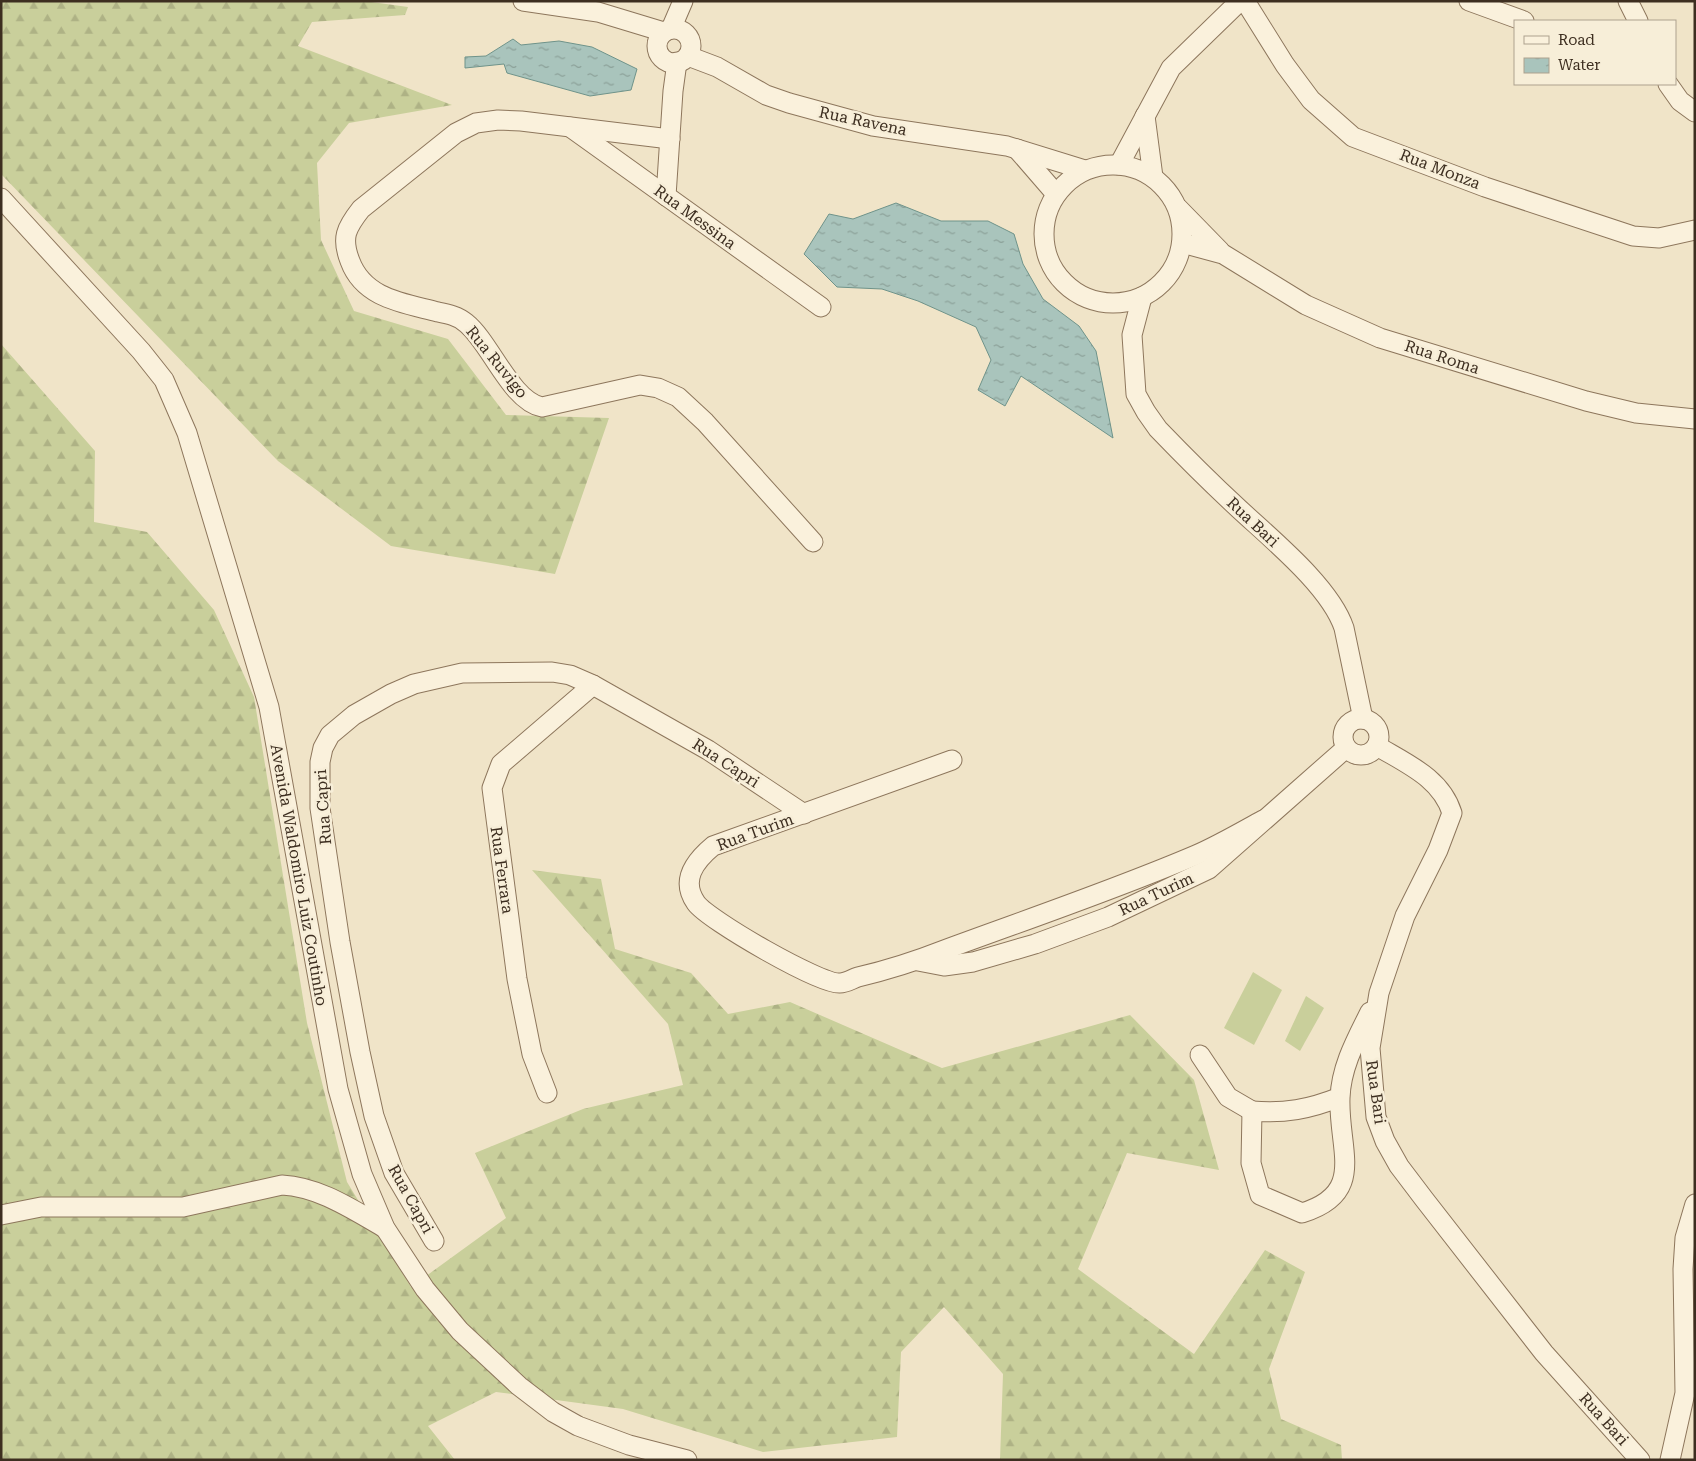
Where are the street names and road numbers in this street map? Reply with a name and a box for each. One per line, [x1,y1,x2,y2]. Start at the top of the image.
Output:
street label: Rua Ravena [817,102,909,140]
street label: Rua Monza [1397,145,1483,193]
street label: Rua Messina [650,181,740,253]
street label: Rua Ruvigo [462,322,532,402]
street label: Rua Roma [1402,336,1482,378]
street label: Rua Bari [1223,493,1283,551]
street label: Rua Capri [689,734,763,792]
street label: Avenida Waldomiro Luiz Coutinho [267,743,331,1007]
street label: Rua Capri [311,769,335,845]
street label: Rua Turim [714,809,796,855]
street label: Rua Ferrara [486,825,518,915]
street label: Rua Turim [1116,868,1197,920]
street label: Rua Bari [1362,1059,1390,1125]
street label: Rua Capri [384,1161,438,1237]
street label: Rua Bari [1575,1389,1633,1449]

